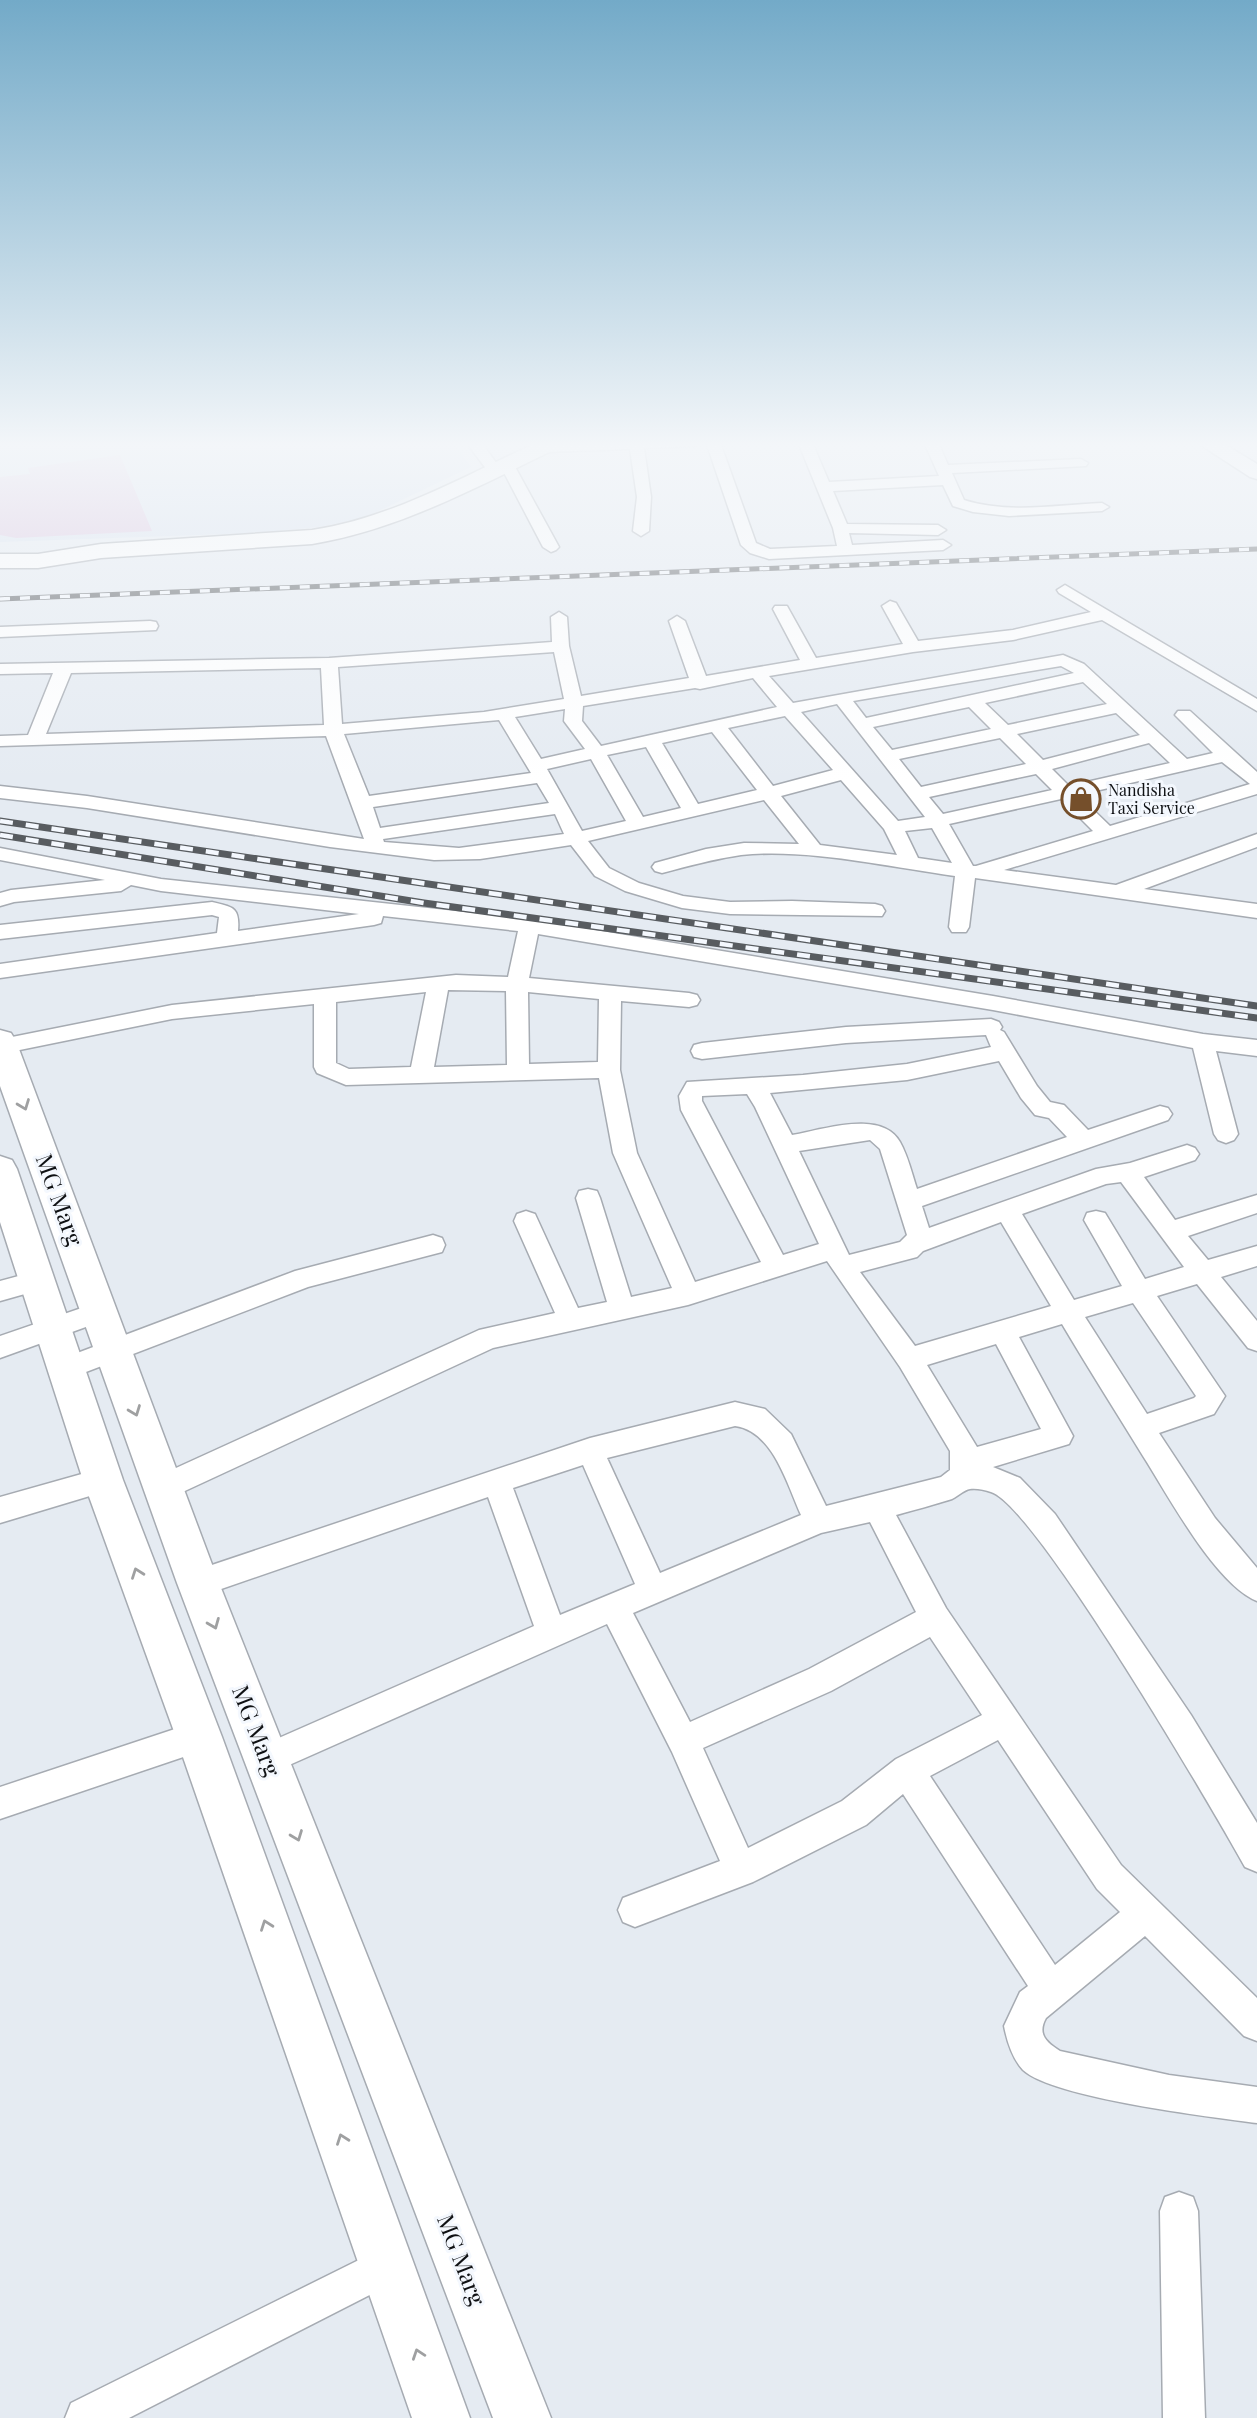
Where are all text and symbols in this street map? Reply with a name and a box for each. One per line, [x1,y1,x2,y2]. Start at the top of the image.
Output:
shop icon: Nandisha Taxi Service [1060,778,1102,820]
place label: Nandisha Taxi Service [1108,779,1195,818]
one-way arrow [15,1098,29,1110]
street label: MG Marg [30,1149,91,1250]
one-way arrow [127,1404,141,1416]
one-way arrow [132,1568,146,1580]
one-way arrow [206,1617,220,1629]
street label: MG Marg [226,1680,289,1781]
one-way arrow [289,1829,303,1841]
one-way arrow [260,1919,274,1932]
one-way arrow [336,2134,350,2146]
street label: MG Marg [431,2209,494,2310]
one-way arrow [412,2348,426,2360]

